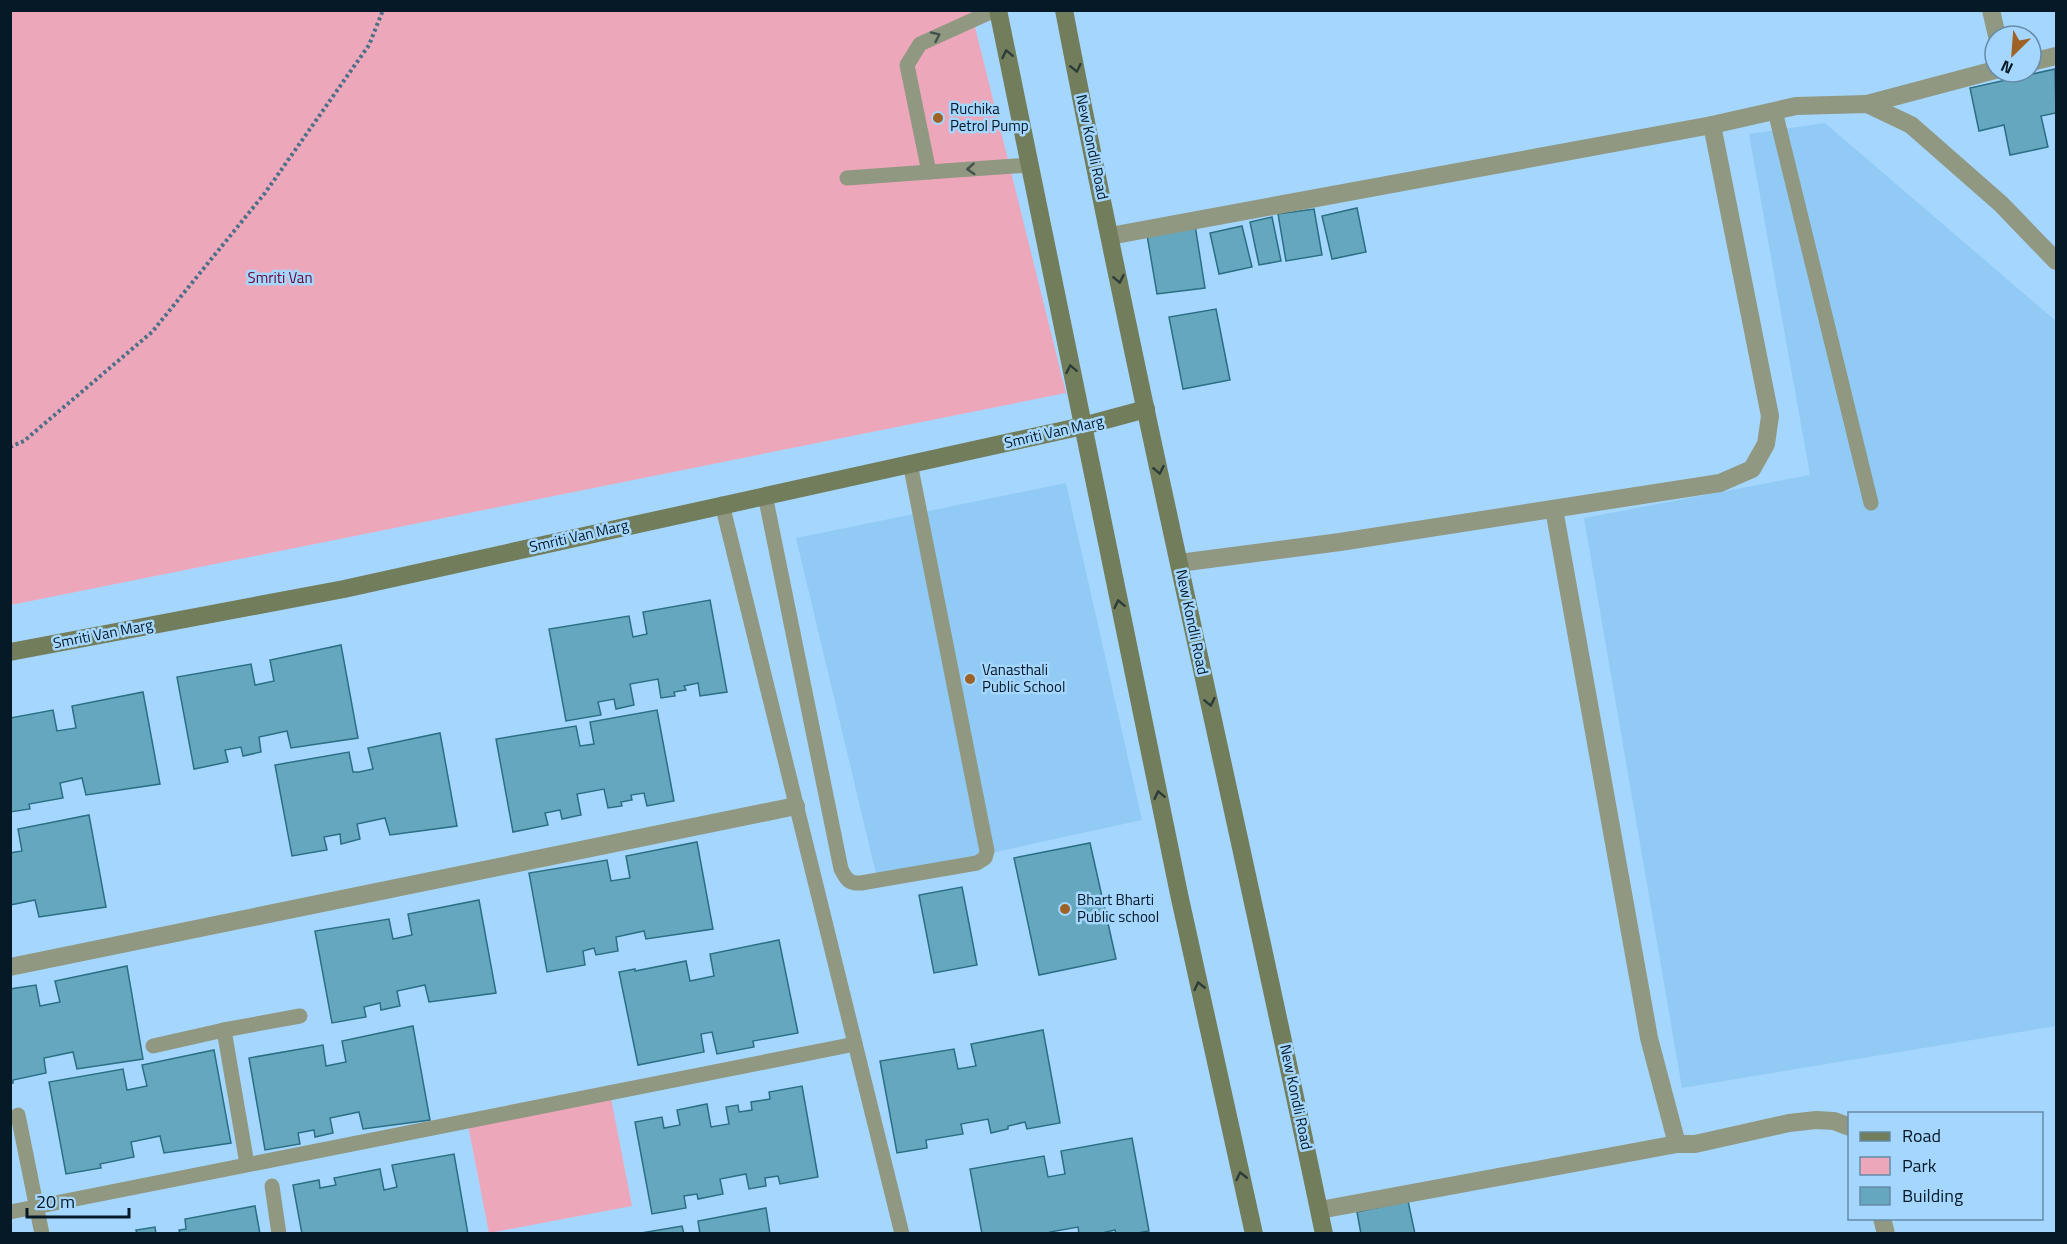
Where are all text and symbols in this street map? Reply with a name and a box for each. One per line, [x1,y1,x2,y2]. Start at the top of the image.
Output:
north arrow [1983,24,2043,84]
one-way arrow [930,32,941,44]
one-way arrow [1001,50,1014,60]
text: N [1997,54,2017,81]
one-way arrow [1069,63,1082,73]
street label: New Kondli Road [1070,92,1115,202]
place label: Ruchika Petrol Pump [950,97,1029,137]
marker: Ruchika Petrol Pump [931,111,945,125]
one-way arrow [967,163,976,176]
park label: Smriti Van [248,266,312,289]
one-way arrow [1112,274,1125,284]
one-way arrow [1065,364,1078,374]
street label: Smriti Van Marg [1002,409,1106,454]
one-way arrow [1152,465,1165,475]
street label: Smriti Van Marg [527,513,631,558]
street label: New Kondli Road [1170,567,1215,677]
one-way arrow [1114,600,1127,610]
street label: Smriti Van Marg [51,613,155,654]
place label: Vanasthali Public School [982,658,1065,698]
marker: Vanasthali Public School [963,672,977,686]
one-way arrow [1203,696,1216,706]
one-way arrow [1153,791,1166,801]
place label: Bhart Bharti Public school [1077,888,1159,928]
marker: Bhart Bharti Public school [1058,902,1072,916]
one-way arrow [1194,981,1207,991]
street label: New Kondli Road [1274,1042,1319,1152]
legend [1848,1112,2043,1220]
text: Road [1902,1122,1941,1149]
text: Park [1902,1152,1937,1179]
one-way arrow [1236,1172,1249,1182]
scale bar [27,1181,129,1219]
text: Building [1902,1182,1963,1209]
text: 20 m [36,1188,75,1215]

